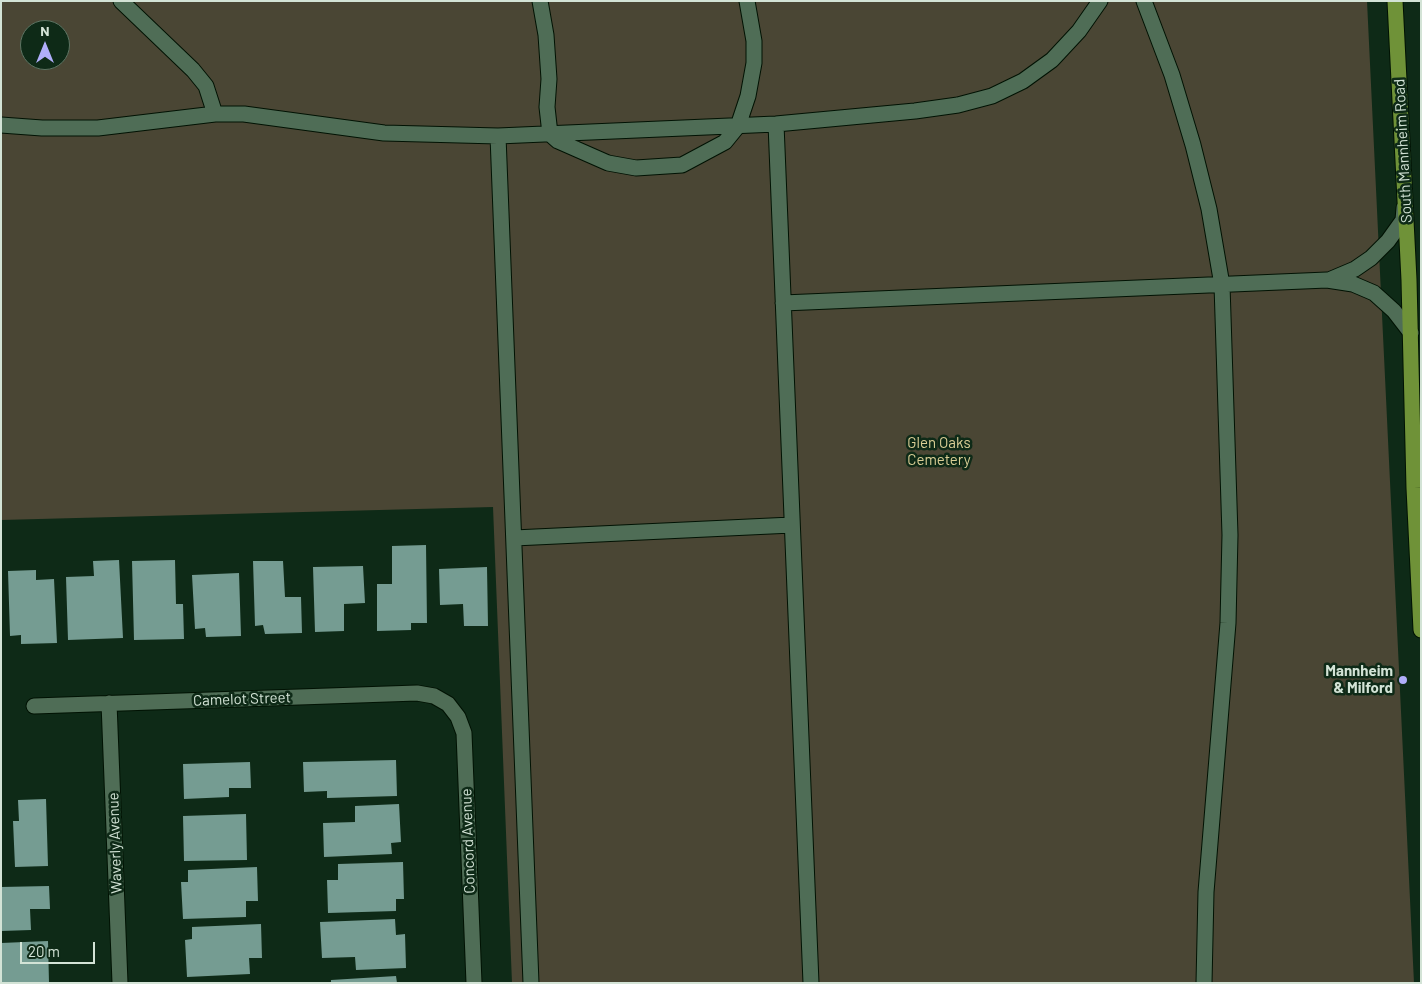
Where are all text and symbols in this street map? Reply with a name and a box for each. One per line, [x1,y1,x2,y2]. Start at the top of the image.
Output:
north arrow [20,20,70,70]
text: N [40,22,50,39]
street label: South Mannheim Road [1390,78,1416,224]
park label: Glen Oaks Cemetery [907,434,971,469]
place label: Mannheim & Milford [1325,662,1393,697]
marker: Mannheim & Milford [1397,674,1409,686]
street label: Camelot Street [193,688,291,710]
street label: Concord Avenue [457,788,479,894]
street label: Waverly Avenue [104,792,126,894]
scale bar [22,932,98,964]
text: 20 m [28,942,60,960]

